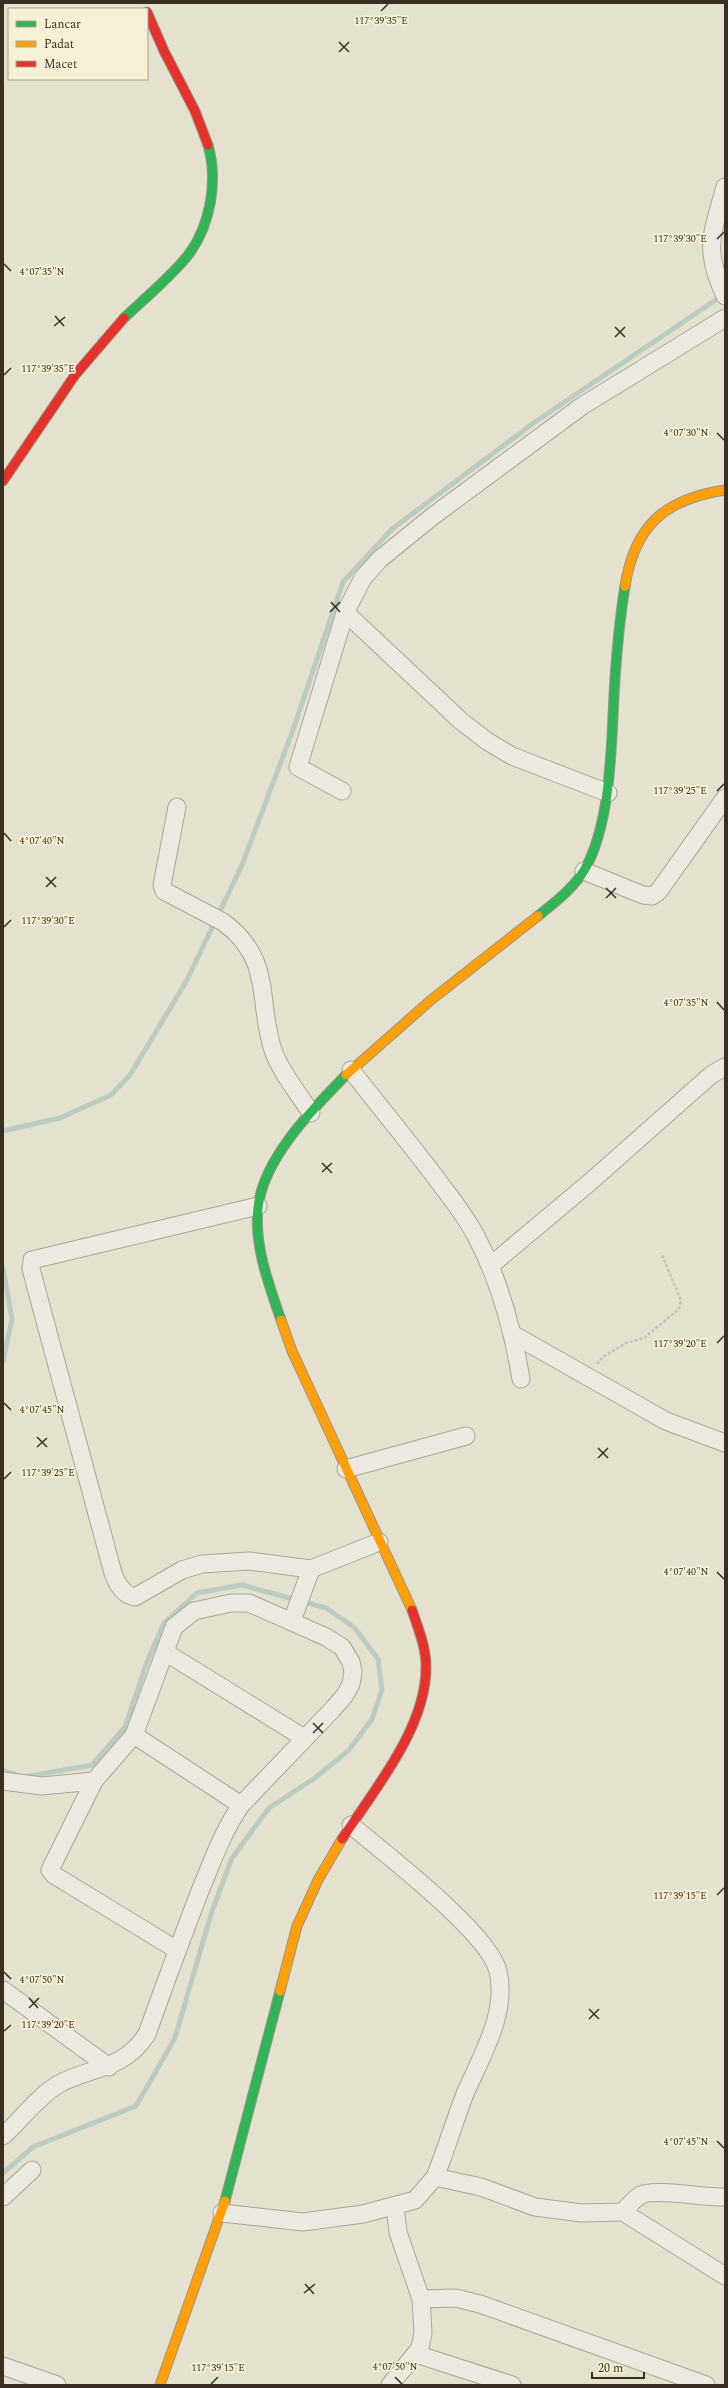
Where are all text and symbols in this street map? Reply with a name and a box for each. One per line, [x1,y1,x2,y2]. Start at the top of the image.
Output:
legend [8,8,148,80]
text: 117°39'35"E [354,13,408,29]
text: Lancar [44,15,81,34]
text: Padat [44,35,74,54]
text: Macet [44,55,77,74]
text: 117°39'30"E [653,231,707,247]
text: 4°07'35"N [20,264,65,280]
text: 117°39'35"E [21,361,75,377]
text: 4°07'30"N [664,425,709,441]
text: 117°39'25"E [653,783,707,799]
text: 4°07'40"N [20,833,65,849]
text: 117°39'30"E [21,913,75,929]
text: 4°07'35"N [664,995,709,1011]
text: 117°39'20"E [653,1336,707,1352]
text: 4°07'45"N [20,1402,65,1418]
text: 117°39'25"E [21,1465,75,1481]
text: 4°07'40"N [664,1564,709,1580]
text: 117°39'15"E [653,1888,707,1904]
text: 4°07'50"N [20,1972,65,1988]
text: 117°39'20"E [21,2017,75,2033]
text: 4°07'45"N [664,2134,709,2150]
scale bar [592,2354,644,2380]
text: 4°07'50"N [373,2359,418,2375]
text: 20 m [598,2359,623,2378]
text: 117°39'15"E [191,2360,245,2376]

